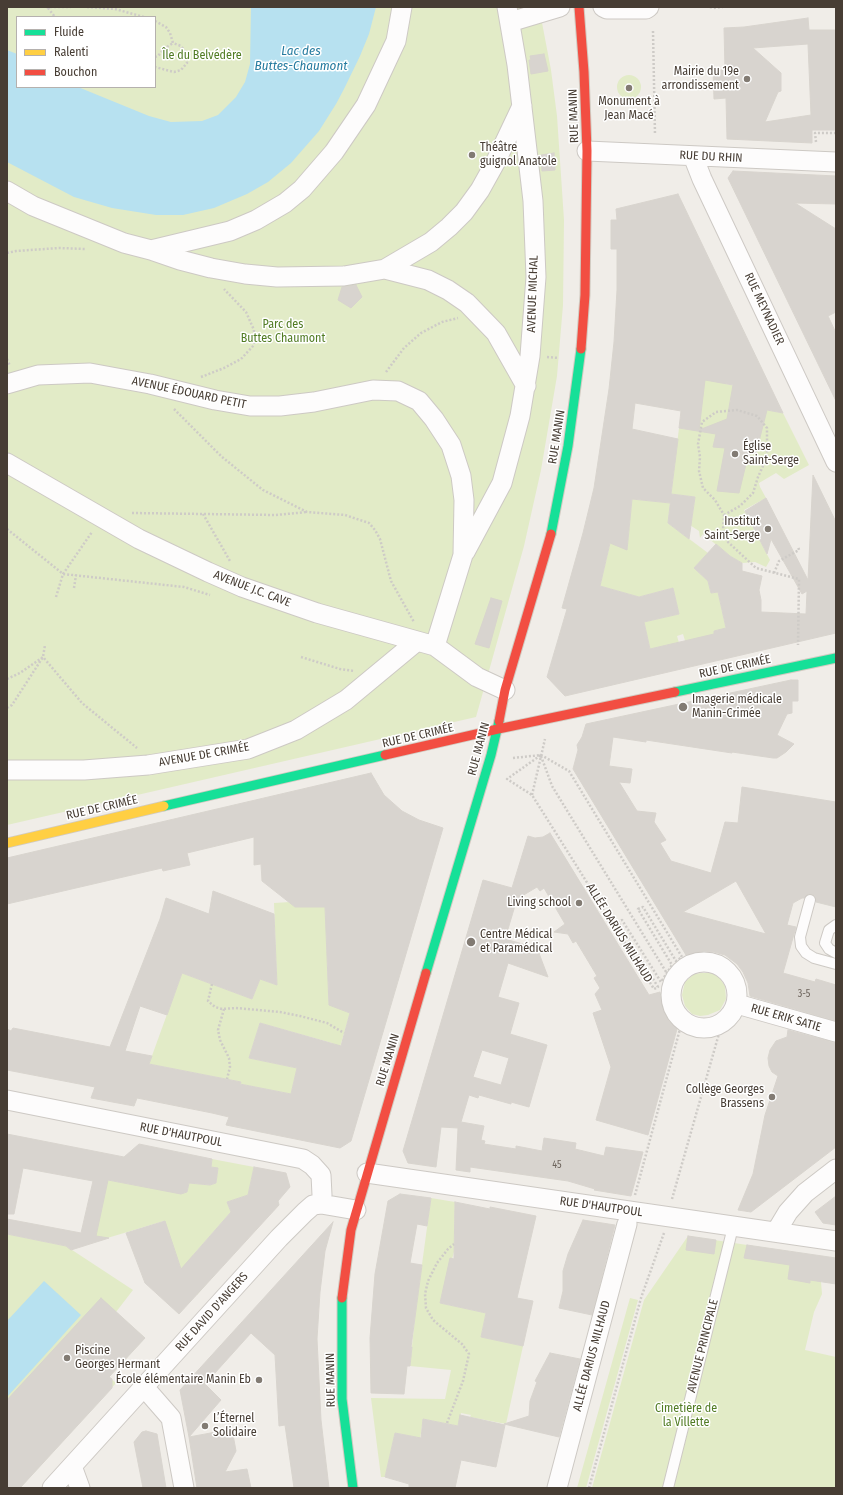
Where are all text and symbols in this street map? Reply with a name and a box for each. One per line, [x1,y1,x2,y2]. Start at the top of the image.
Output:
legend [16,16,156,88]
text: Fluide [54,25,84,39]
water label: Lac des Buttes-Chaumont [255,43,347,74]
text: Ralenti [54,45,89,59]
park label: Île du Belvédère [162,49,242,63]
text: Bouchon [54,65,97,79]
place label: Mairie du 19e arrondissement [662,65,739,93]
marker: Mairie du 19e arrondissement [742,74,752,84]
marker: Monument à Jean Macé [624,83,634,93]
street label: RUE MANIN [566,89,582,143]
place label: Monument à Jean Macé [598,95,660,123]
place label: Théâtre guignol Anatole [480,141,557,169]
street label: RUE DU RHIN [679,148,743,166]
marker: Théâtre guignol Anatole [467,150,477,160]
street label: AVENUE MICHAL [524,255,542,333]
street label: RUE MEYNADIER [741,271,787,347]
park label: Parc des Buttes Chaumont [241,318,325,346]
street label: AVENUE ÉDOUARD PETIT [131,374,247,412]
street label: RUE MANIN [546,409,568,465]
place label: Église Saint-Serge [743,440,799,468]
marker: Église Saint-Serge [730,449,740,459]
place label: Institut Saint-Serge [704,515,760,543]
marker: Institut Saint-Serge [763,524,773,534]
street label: AVENUE J.C. CAVE [211,568,293,610]
street label: RUE DE CRIMÉE [698,652,772,682]
place label: Imagerie médicale Manin-Crimée [692,693,782,721]
marker: Imagerie médicale Manin-Crimée [677,701,689,713]
street label: RUE DE CRIMÉE [381,721,455,751]
street label: RUE MANIN [465,721,493,777]
street label: AVENUE DE CRIMÉE [158,740,250,770]
street label: RUE DE CRIMÉE [65,793,139,823]
street label: ALLÉE DARIUS MILHAUD [583,881,655,985]
place label: Living school [507,896,571,910]
marker: Living school [574,898,584,908]
place label: Centre Médical et Paramédical [480,928,552,956]
marker: Centre Médical et Paramédical [465,936,477,948]
house number: 3-5 [798,988,810,1000]
street label: RUE ERIK SATIE [749,1001,823,1035]
street label: RUE MANIN [373,1032,403,1088]
place label: Collège Georges Brassens [686,1083,764,1111]
marker: Collège Georges Brassens [767,1092,777,1102]
street label: RUE D'HAUTPOUL [139,1120,223,1150]
house number: 45 [552,1159,562,1171]
street label: RUE D'HAUTPOUL [559,1194,643,1220]
street label: RUE DAVID D'ANGERS [173,1269,251,1355]
street label: AVENUE PRINCIPALE [684,1298,722,1394]
street label: ALLÉE DARIUS MILHAUD [570,1299,614,1413]
place label: Piscine Georges Hermant [75,1344,160,1372]
marker: Piscine Georges Hermant [62,1353,72,1363]
street label: RUE MANIN [323,1353,339,1407]
place label: École élémentaire Manin Eb [116,1373,251,1387]
marker: École élémentaire Manin Eb [254,1375,264,1385]
park label: Cimetière de la Villette [655,1402,717,1430]
place label: L’Éternel Solidaire [213,1412,257,1440]
marker: L’Éternel Solidaire [200,1421,210,1431]

